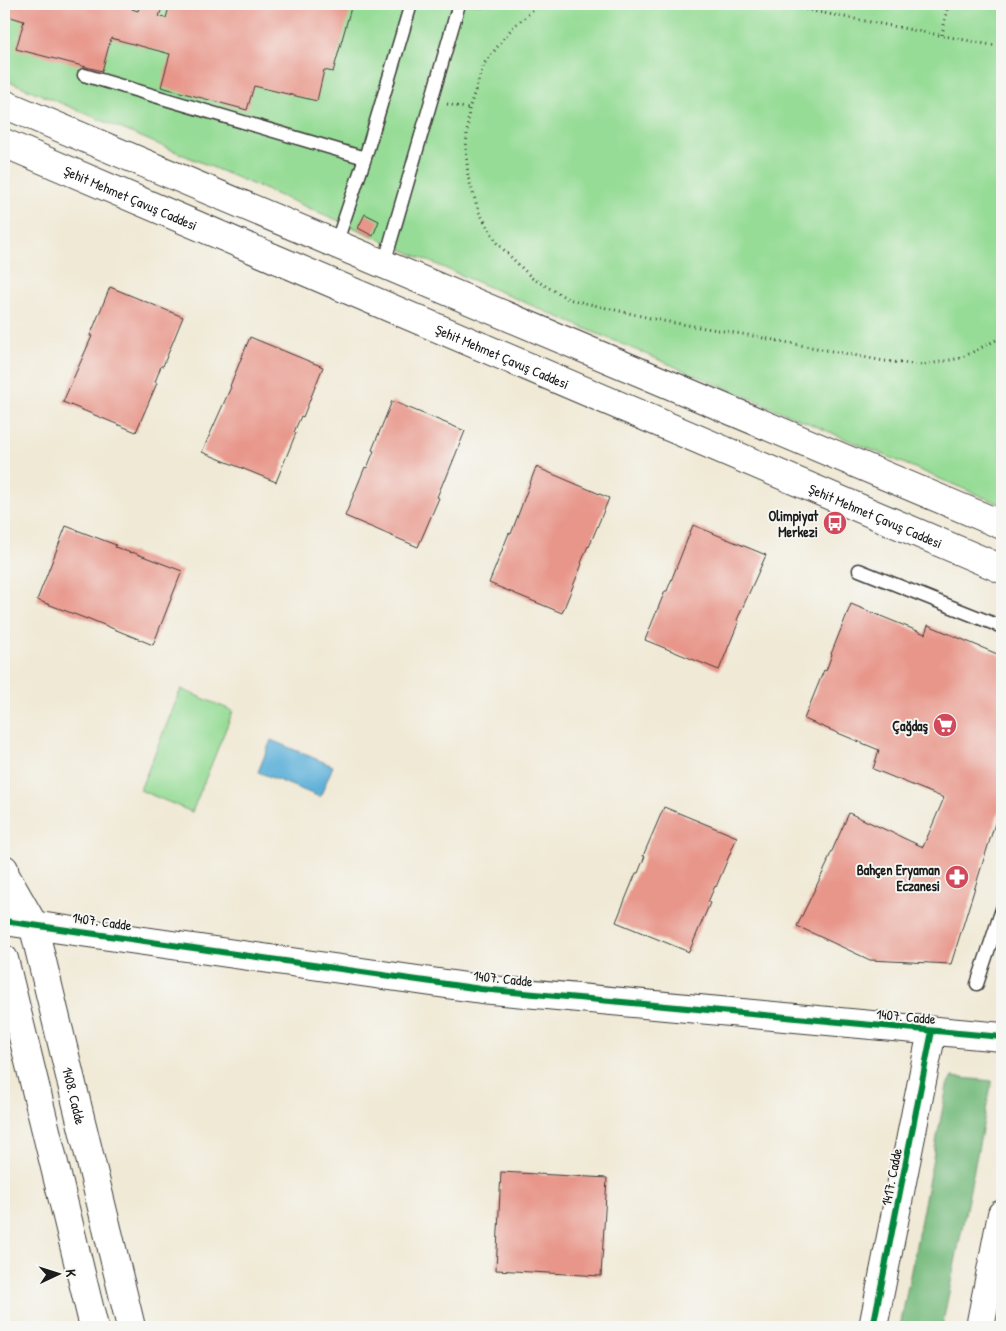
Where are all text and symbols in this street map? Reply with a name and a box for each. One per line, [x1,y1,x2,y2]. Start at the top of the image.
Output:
street label: Şehit Mehmet Çavuş Caddesi [61,160,201,234]
street label: Şehit Mehmet Çavuş Caddesi [433,319,572,393]
street label: Şehit Mehmet Çavuş Caddesi [806,478,946,552]
place label: Olimpiyat Merkezi [768,506,819,541]
bus stop icon: Olimpiyat Merkezi [822,510,848,536]
supermarket icon: Çağdaş [932,712,958,738]
place label: Çağdaş [892,716,929,737]
place label: Bahçen Eryaman Eczanesi [857,860,940,895]
pharmacy icon: Bahçen Eryaman Eczanesi [944,864,970,890]
street label: 1407. Cadde [71,907,133,935]
street label: 1407. Cadde [472,965,534,991]
street label: 1407. Cadde [876,1004,937,1028]
street label: 1408. Cadde [59,1065,91,1127]
street label: 1417. Cadde [876,1146,906,1207]
north arrow [32,1248,82,1298]
text: K [62,1269,81,1278]

